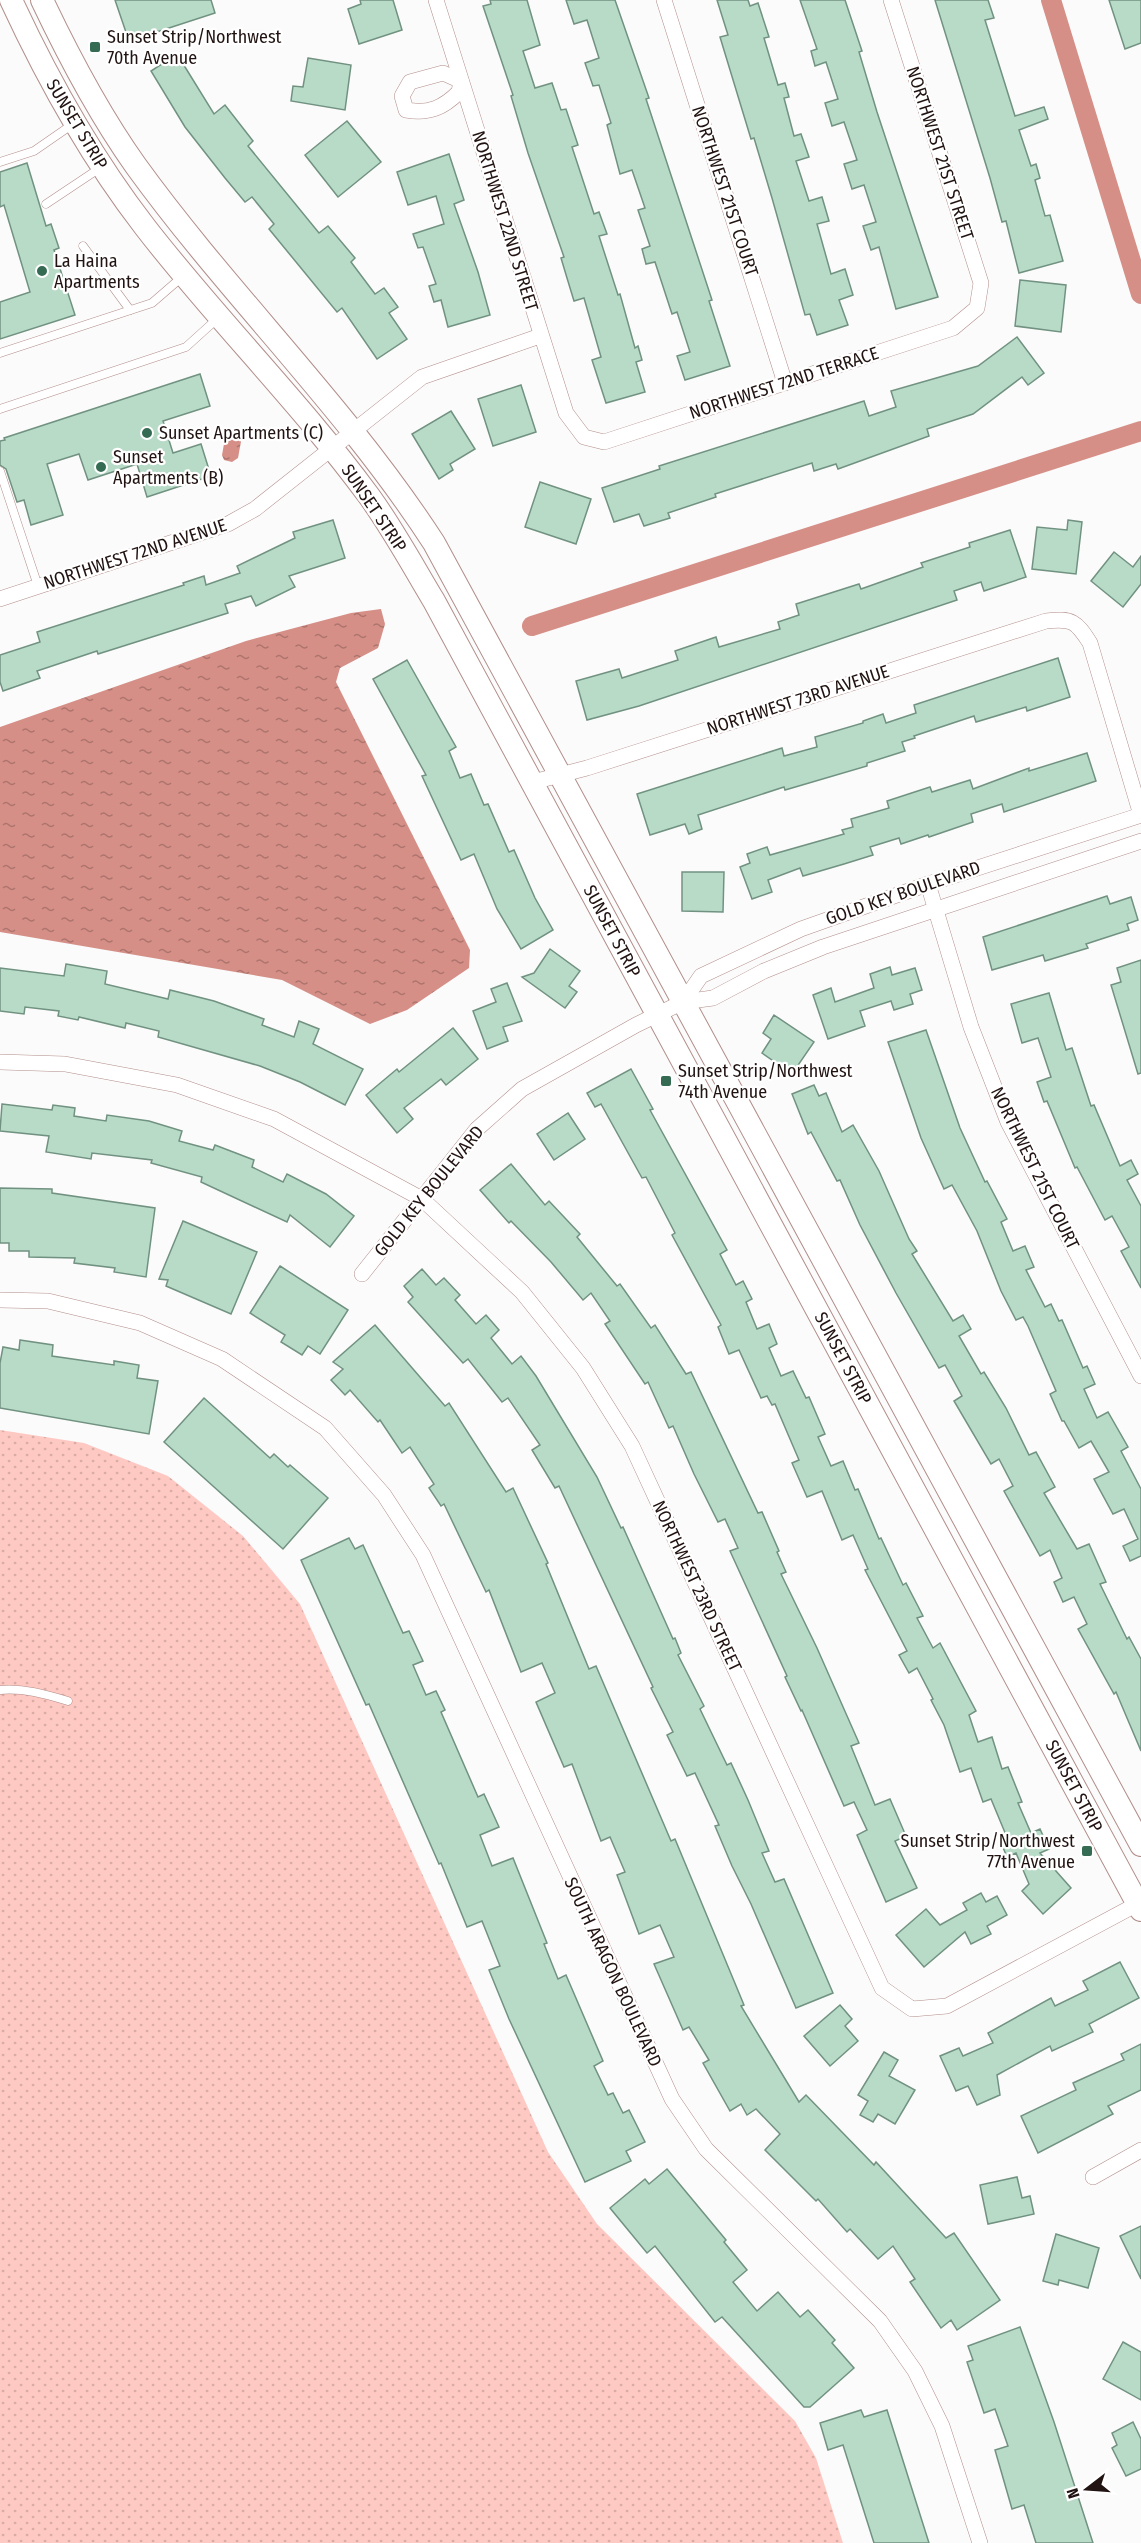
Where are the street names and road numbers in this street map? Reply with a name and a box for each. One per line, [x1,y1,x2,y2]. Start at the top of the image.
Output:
street label: NORTHWEST 21ST STREET [902,63,979,243]
street label: SUNSET STRIP [42,75,112,173]
street label: NORTHWEST 21ST COURT [687,103,763,280]
street label: NORTHWEST 22ND STREET [467,128,543,314]
street label: NORTHWEST 72ND TERRACE [687,342,881,424]
street label: SUNSET STRIP [337,460,411,556]
street label: NORTHWEST 72ND AVENUE [41,514,229,594]
street label: NORTHWEST 73RD AVENUE [704,660,892,740]
street label: GOLD KEY BOULEVARD [823,856,983,930]
street label: SUNSET STRIP [579,881,645,981]
street label: NORTHWEST 21ST COURT [986,1083,1084,1253]
street label: GOLD KEY BOULEVARD [369,1121,489,1261]
street label: SUNSET STRIP [810,1308,876,1408]
street label: NORTHWEST 23RD STREET [648,1497,747,1676]
street label: SUNSET STRIP [1041,1736,1107,1836]
street label: SOUTH ARAGON BOULEVARD [559,1874,667,2070]

